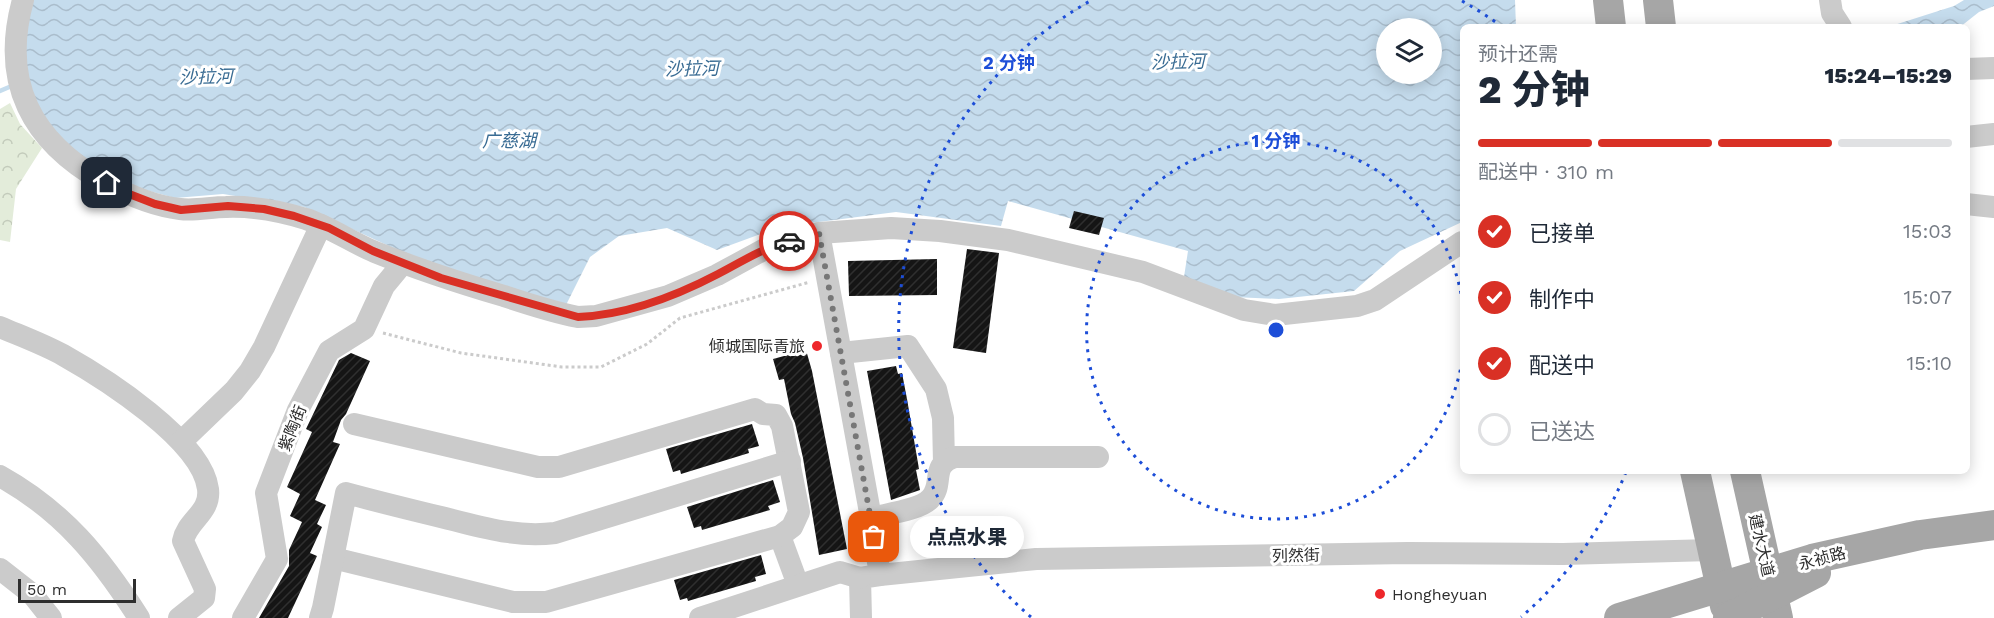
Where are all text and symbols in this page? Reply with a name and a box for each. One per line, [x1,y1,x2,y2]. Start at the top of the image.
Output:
map controls [1376,18,1442,84]
button: layers [1376,18,1442,84]
text: 预计还需 [1478,42,1558,66]
water label: 沙拉河 [1151,50,1208,72]
text: 2 分钟 [983,52,1035,73]
water label: 沙拉河 [665,57,722,79]
text: 15:24–15:29 [1824,63,1952,88]
water label: 沙拉河 [179,65,236,87]
text: 2 分钟 [1478,67,1590,112]
water label: 广慈湖 [482,130,539,151]
text: 1 分钟 [1252,130,1300,151]
pin [81,157,132,208]
text: 配送中 · 310 m [1478,160,1614,184]
icon: home [90,166,123,199]
courier [759,211,819,271]
icon: check [1478,215,1511,248]
text: 15:03 [1903,219,1952,243]
text: 已接单 [1529,221,1595,246]
icon: car [773,225,806,258]
icon: check [1478,281,1511,314]
text: 15:07 [1903,285,1952,309]
text: 制作中 [1529,287,1595,312]
centre of rings [1266,320,1286,340]
place label: 倾城国际青旅 [709,337,805,356]
marker: 倾城国际青旅 [810,339,824,353]
icon: check [1478,347,1511,380]
text: 15:10 [1906,351,1952,375]
text: 配送中 [1529,353,1595,378]
street label: 紫陶街 [275,402,310,454]
text: 已送达 [1529,419,1595,444]
pin [848,511,899,562]
street label: 建水大道 [1745,512,1778,578]
callout: 点点水果 [910,516,1024,558]
icon: bag [857,520,890,553]
text: 点点水果 [927,525,1007,549]
street label: 永祯路 [1796,543,1848,574]
street label: 列然街 [1272,546,1320,565]
scale bar [18,576,136,604]
text: 50 m [27,580,67,599]
place label: Hongheyuan [1392,585,1487,604]
marker: Hongheyuan [1373,587,1387,601]

